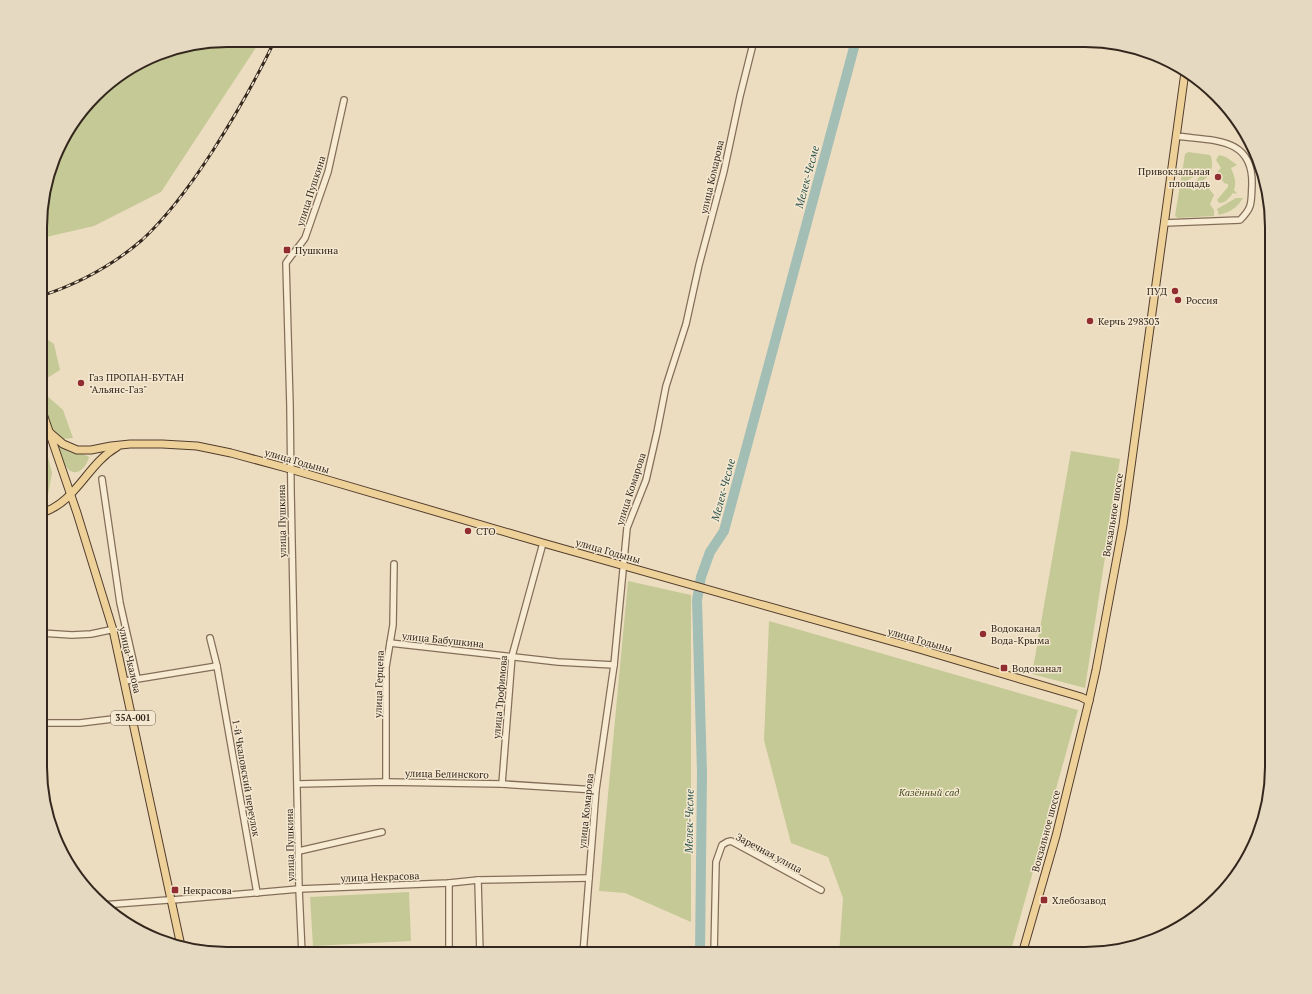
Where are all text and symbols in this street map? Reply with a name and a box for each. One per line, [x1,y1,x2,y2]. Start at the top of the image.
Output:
street label: улица Комарова [697,139,727,216]
water label: Мелек-Чесме [792,144,822,211]
street label: улица Пушкина [293,154,328,229]
place label: Привокзальная площадь [1138,165,1210,190]
marker: Привокзальная площадь [1213,172,1223,182]
place label: Пушкина [295,244,338,257]
marker: Пушкина [282,245,292,255]
place label: ПУД [1147,285,1167,298]
marker: ПУД [1170,286,1180,296]
place label: Россия [1186,294,1218,307]
marker: Россия [1173,295,1183,305]
place label: Керчь 298303 [1098,315,1160,328]
marker: Керчь 298303 [1085,316,1095,326]
place label: Газ ПРОПАН-БУТАН "Альянс-Газ" [89,371,184,396]
marker: Газ ПРОПАН-БУТАН "Альянс-Газ" [76,378,86,388]
street label: улица Годыны [262,445,331,477]
street label: улица Комарова [613,451,649,528]
water label: Мелек-Чесме [708,457,738,524]
street label: Вокзальное шоссе [1100,472,1126,558]
street label: улица Пушкина [275,484,289,559]
place label: СТО [476,525,496,538]
marker: СТО [463,526,473,536]
street label: улица Годыны [573,535,642,567]
place label: Водоканал Вода-Крыма [991,622,1049,647]
street label: улица Чкалова [116,624,144,695]
street label: улица Годыны [885,624,954,656]
street label: улица Бабушкина [400,629,485,651]
marker: Водоканал Вода-Крыма [978,629,988,639]
street label: улица Герцена [371,650,387,719]
street label: улица Трофимова [490,655,510,740]
place label: Водоканал [1012,662,1062,675]
marker: Водоканал [999,663,1009,673]
road number: 35А-001 [111,711,155,725]
street label: 1-й Чкаловский переулок [229,718,263,838]
street label: улица Белинского [404,767,489,781]
street label: улица Комарова [575,773,596,850]
park label: Казённый сад [898,786,959,799]
water label: Мелек-Чесме [681,789,697,854]
street label: Вокзальное шоссе [1029,789,1063,873]
street label: улица Пушкина [283,808,297,883]
street label: Заречная улица [734,830,804,876]
street label: улица Некрасова [339,869,420,885]
place label: Некрасова [183,884,232,897]
marker: Некрасова [170,885,180,895]
place label: Хлебозавод [1052,894,1106,907]
marker: Хлебозавод [1039,895,1049,905]

